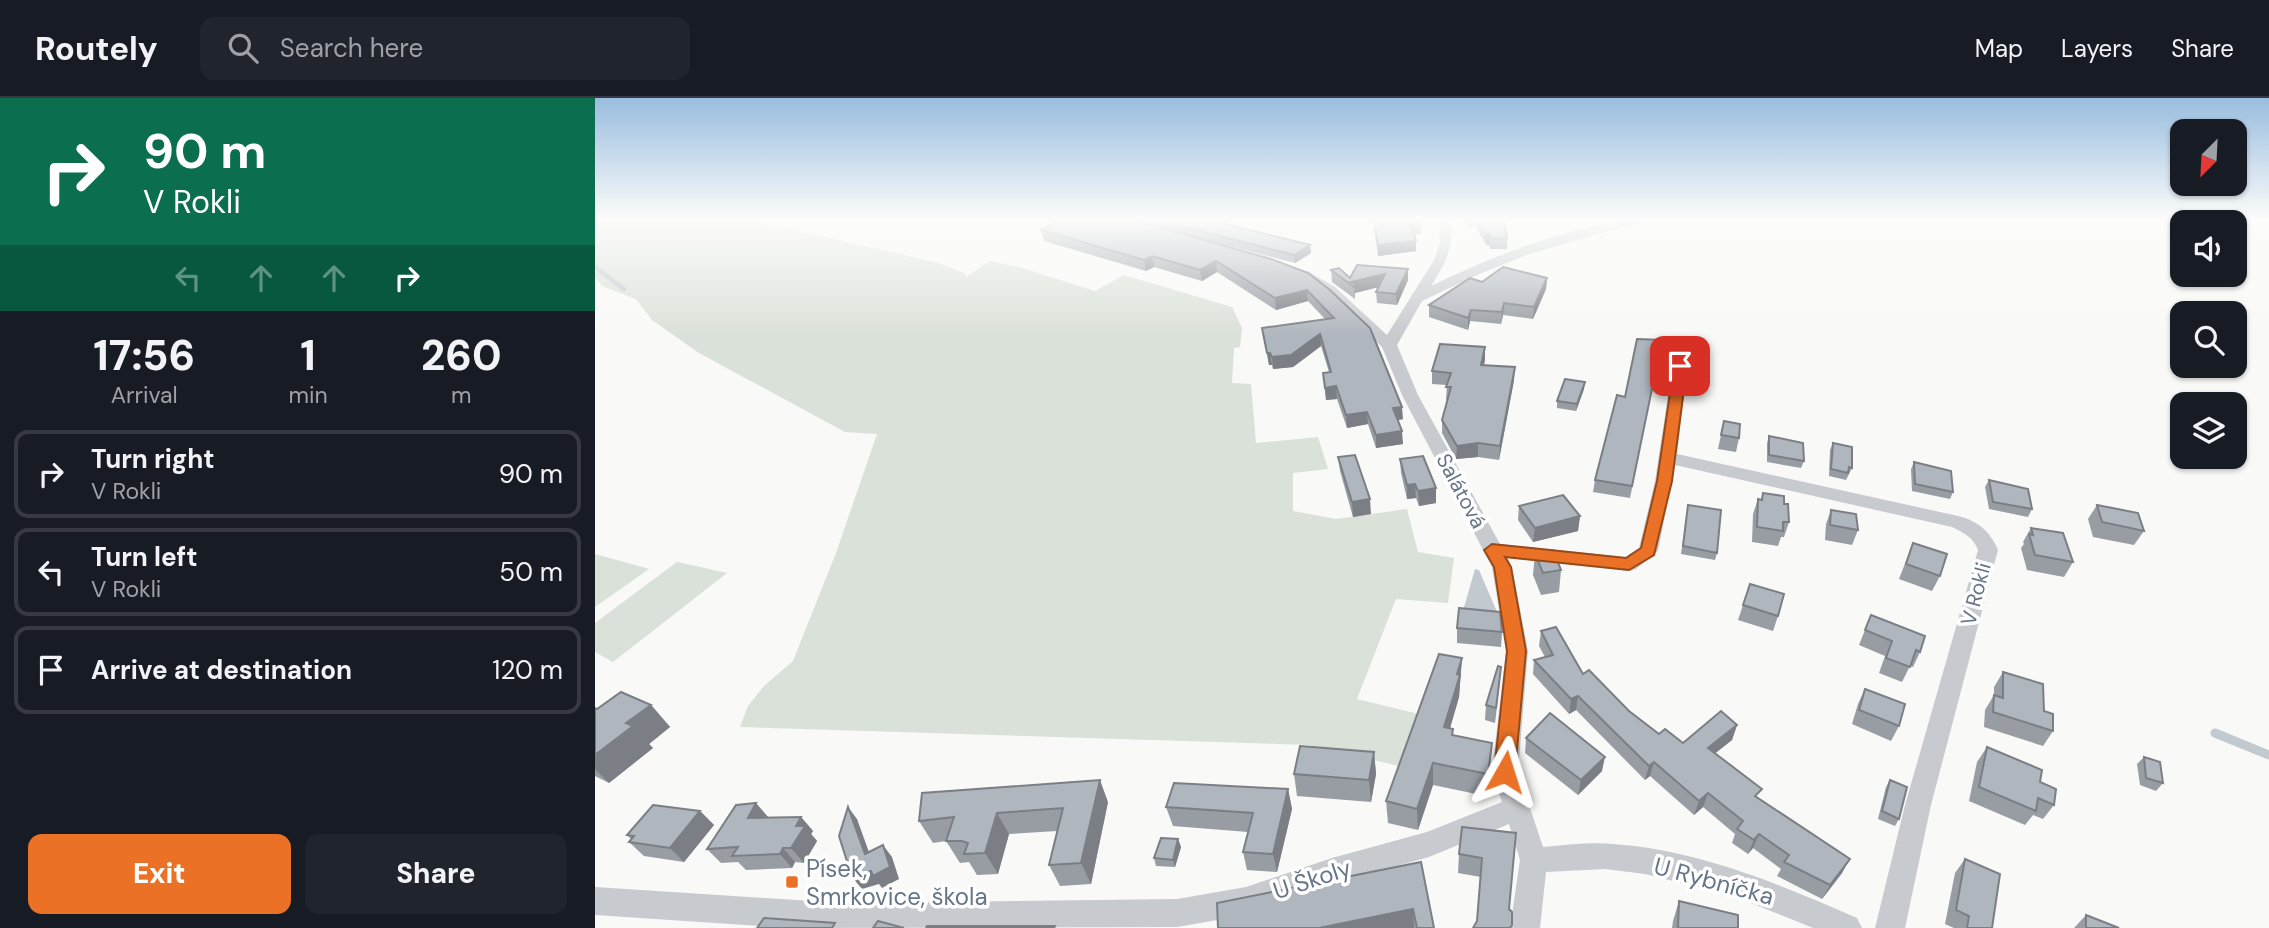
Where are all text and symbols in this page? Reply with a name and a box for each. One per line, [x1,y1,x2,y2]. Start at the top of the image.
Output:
search box [200,17,690,80]
text: Routely [35,27,158,70]
icon: search [224,29,262,67]
text: Search here [280,31,423,65]
text: Map [1975,33,2023,64]
text: Layers [2061,33,2133,64]
text: Share [2171,33,2234,64]
text: 90 m [143,119,266,183]
north arrow [2170,119,2247,196]
map controls [2170,119,2247,469]
icon: right [28,126,119,217]
text: V Rokli [143,181,241,223]
button: sound [2170,210,2247,287]
icon: left [169,259,207,297]
icon: ahead [242,259,280,297]
icon: ahead [315,259,353,297]
icon: right [388,259,426,297]
button: search [2170,301,2247,378]
text: 17:56 [93,328,195,383]
text: 1 [300,328,316,383]
text: 260 [421,328,502,383]
pin [1650,336,1710,396]
icon: arrive [1661,347,1699,385]
text: Arrival [111,380,178,410]
text: min [288,380,328,410]
text: m [451,380,472,410]
button: layers [2170,392,2247,469]
text: Turn right [91,442,215,476]
street label: Salátová [1430,449,1492,533]
icon: right [32,455,70,493]
text: 90 m [499,457,563,491]
text: V Rokli [91,476,161,506]
text: Turn left [91,540,198,574]
icon: left [32,553,70,591]
text: 50 m [499,555,563,589]
street label: V Rokli [1954,559,1998,629]
text: V Rokli [91,574,161,604]
icon: arrive [32,651,70,689]
text: Arrive at destination [91,653,352,687]
text: 120 m [492,653,563,687]
position arrow [1468,735,1542,809]
button: Exit [28,834,291,914]
button: Share [305,834,567,914]
street label: U Rybníčka [1651,850,1777,912]
street label: U Školy [1269,852,1355,906]
place label: Písek, Smrkovice, škola [806,853,988,912]
marker: Písek, Smrkovice, škola [784,874,800,890]

